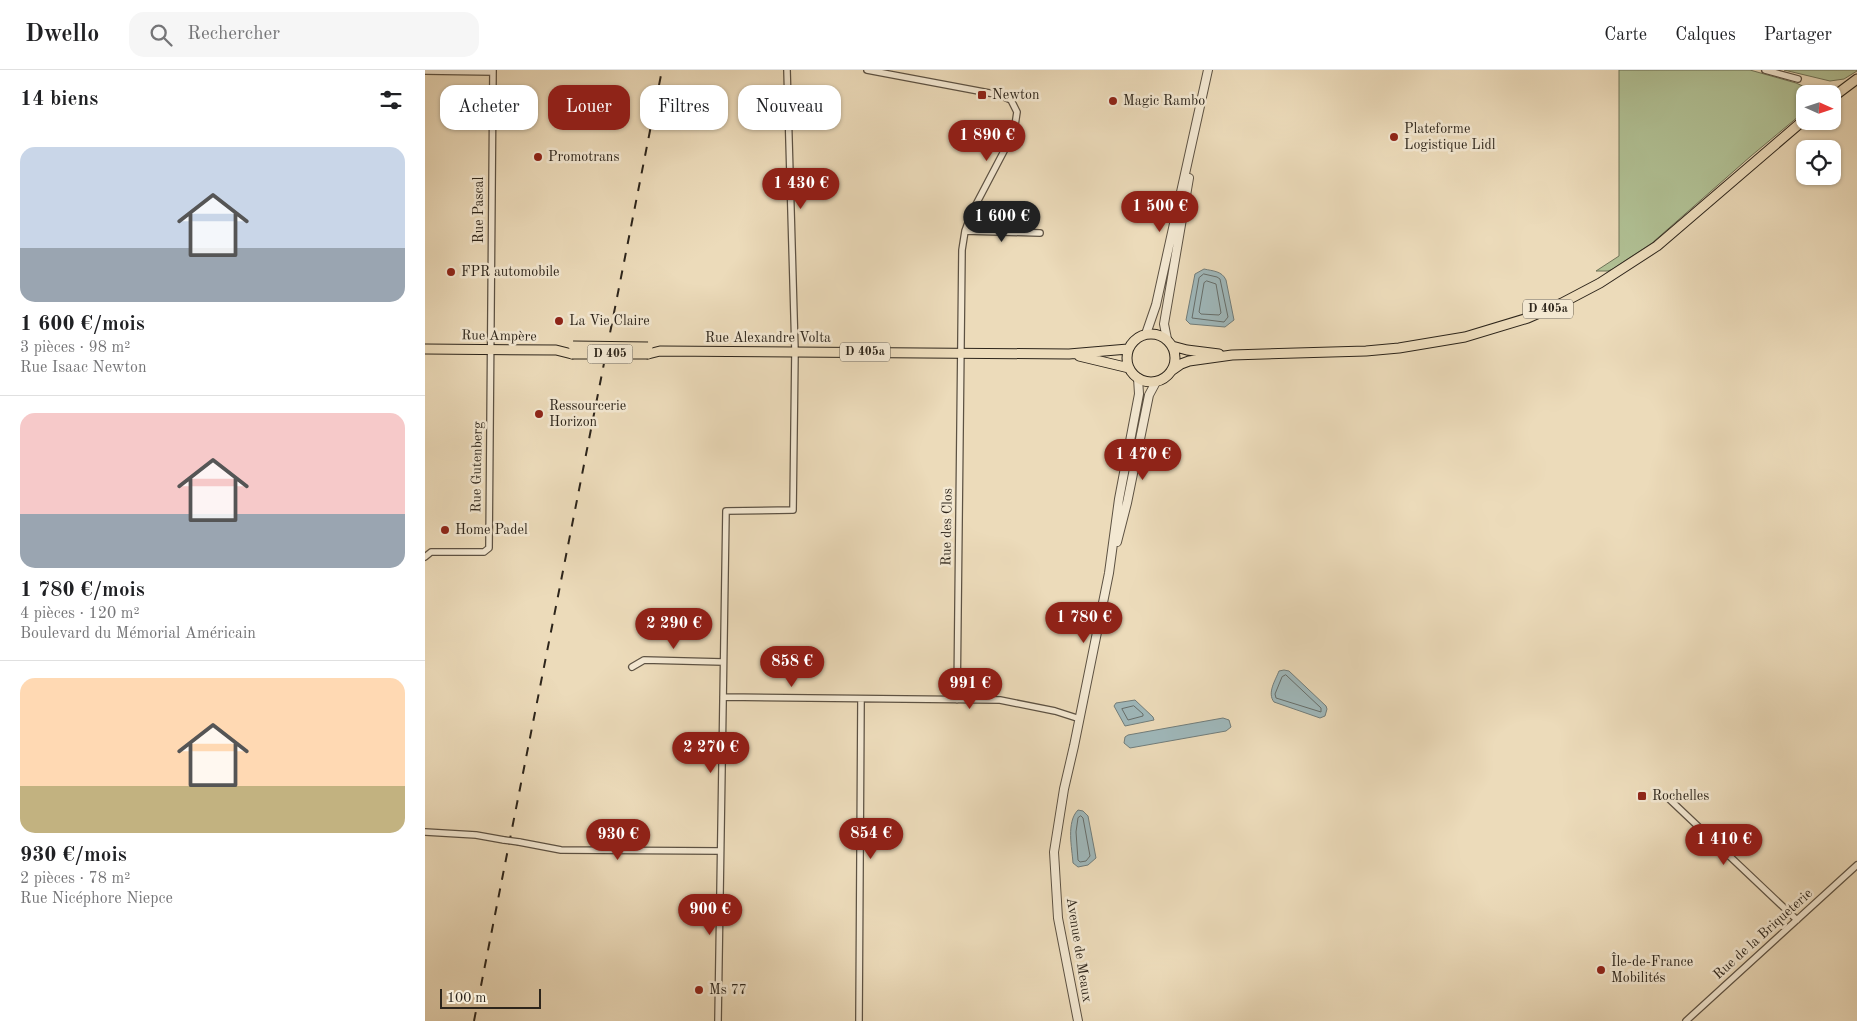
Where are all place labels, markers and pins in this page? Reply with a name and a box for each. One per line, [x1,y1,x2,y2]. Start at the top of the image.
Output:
place label: Newton [992,88,1040,102]
marker: Newton [976,89,988,101]
place label: Magic Rambo [1123,94,1205,108]
marker: Magic Rambo [1107,95,1119,107]
pin: 1 890 € [941,119,1033,162]
place label: Plateforme Logistique Lidl [1404,122,1496,152]
marker: Plateforme Logistique Lidl [1388,131,1400,143]
place label: Promotrans [548,150,619,164]
marker: Promotrans [532,151,544,163]
pin: 1 430 € [755,168,847,210]
pin: 1 500 € [1114,190,1206,233]
pin: 1 600 € [956,200,1048,243]
place label: FPR automobile [461,265,559,279]
marker: FPR automobile [445,266,457,278]
place label: La Vie Claire [569,314,650,328]
marker: La Vie Claire [553,315,565,327]
place label: Ressourcerie Horizon [549,399,626,429]
marker: Ressourcerie Horizon [533,408,545,420]
pin: 1 470 € [1097,438,1189,481]
place label: Home Padel [455,523,528,537]
marker: Home Padel [439,524,451,536]
pin: 1 780 € [1038,602,1130,644]
pin: 2 290 € [628,608,720,650]
pin: 858 € [757,646,827,688]
pin: 991 € [935,668,1005,710]
pin: 2 270 € [665,732,757,774]
place label: Rochelles [1652,789,1709,803]
marker: Rochelles [1636,790,1648,802]
pin: 930 € [583,818,653,861]
pin: 854 € [836,818,906,860]
pin: 1 410 € [1678,824,1770,866]
pin: 900 € [675,894,745,936]
place label: Île-de-France Mobilités [1611,952,1693,985]
marker: Île-de-France Mobilités [1595,964,1607,976]
place label: Ms 77 [709,983,747,997]
marker: Ms 77 [693,984,705,996]

